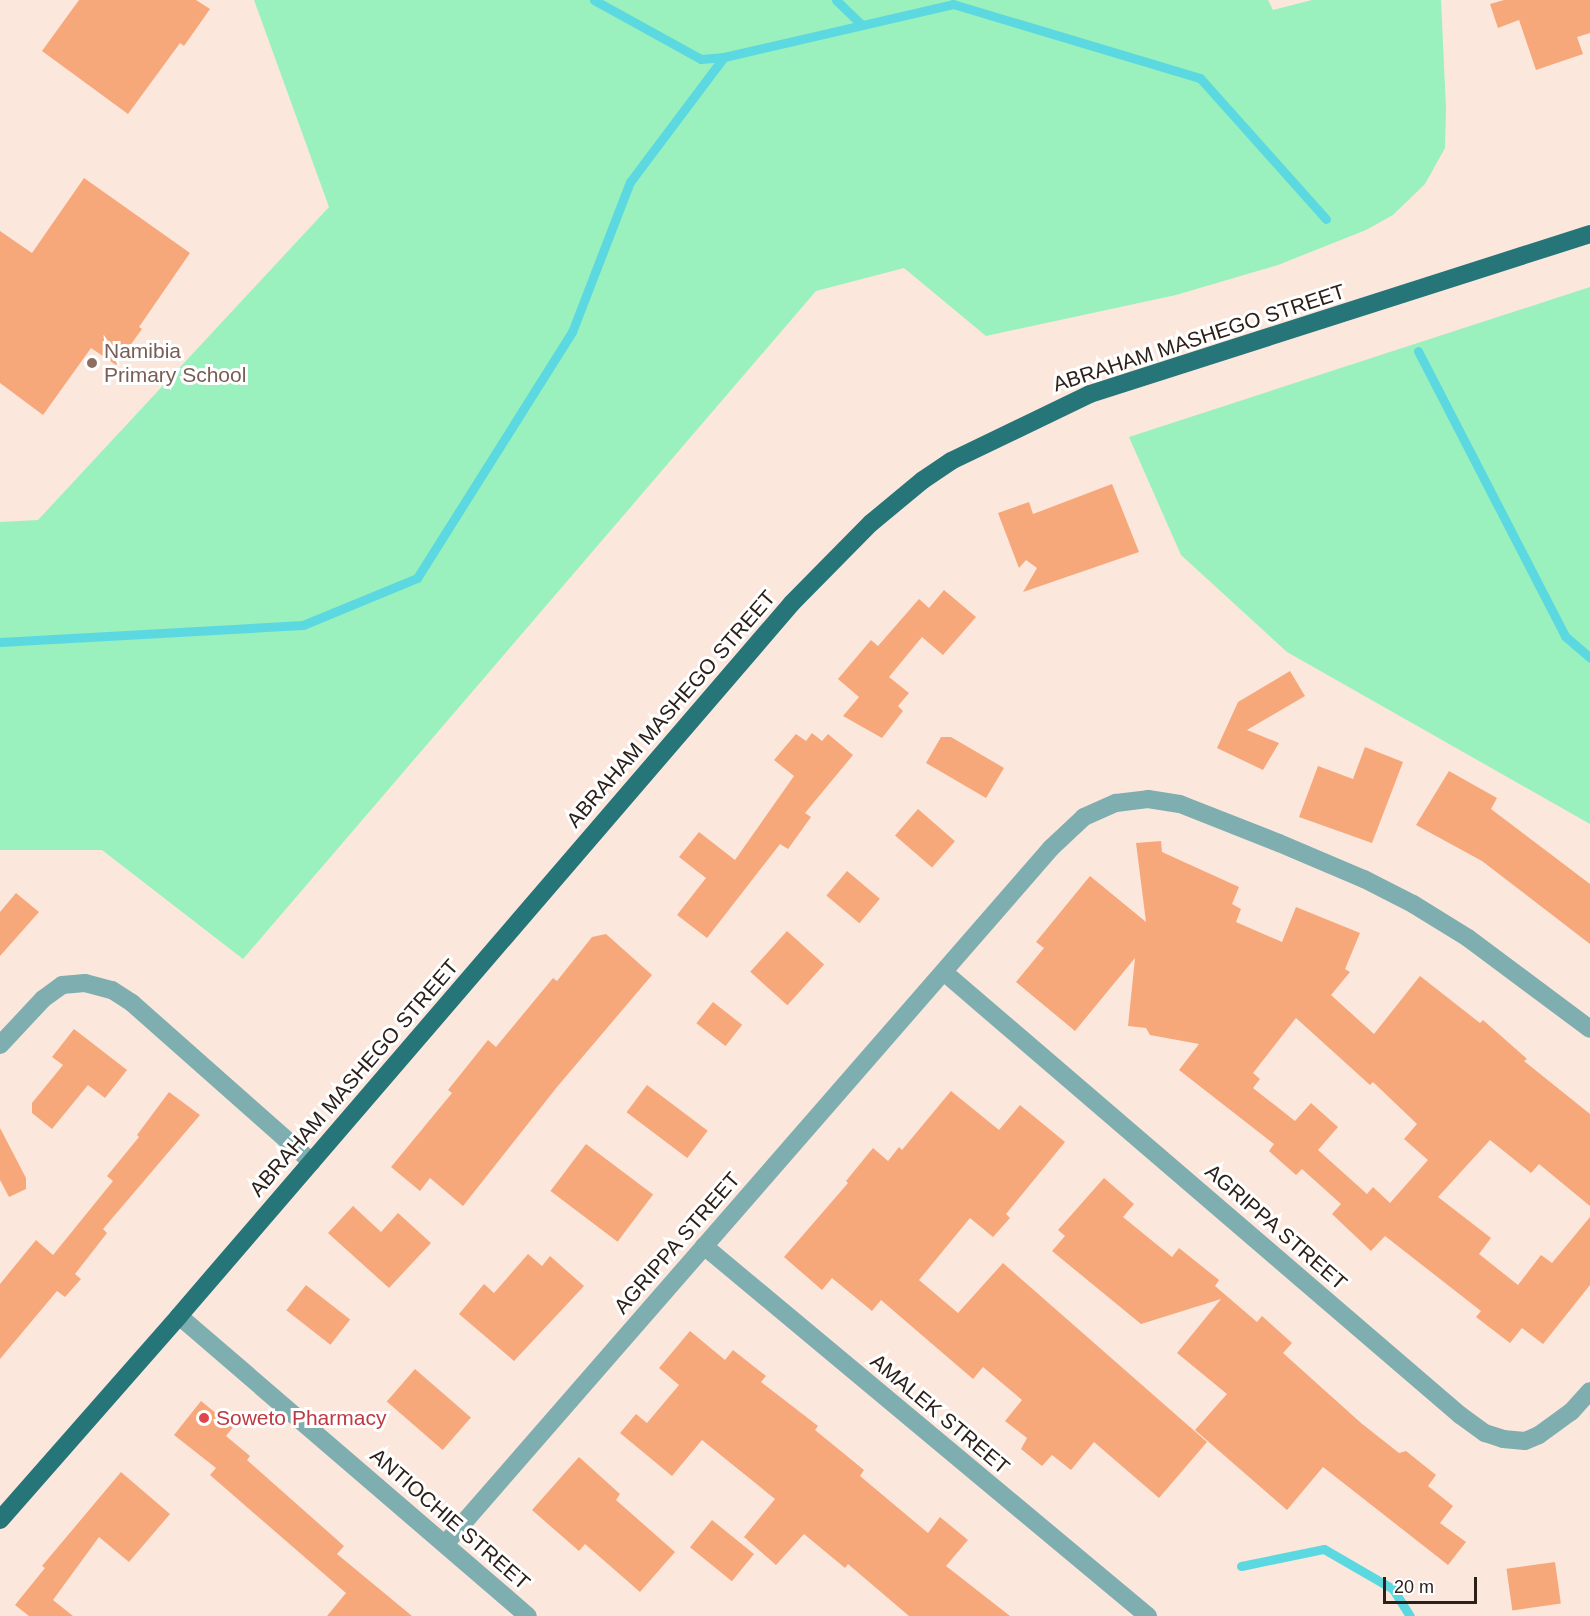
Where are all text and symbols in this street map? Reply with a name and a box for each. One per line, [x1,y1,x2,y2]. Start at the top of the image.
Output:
street label: ABRAHAM MASHEGO STREET [1050,279,1348,397]
place label: Namibia Primary School [104,338,246,388]
marker: Namibia Primary School [85,356,99,370]
street label: ABRAHAM MASHEGO STREET [561,585,781,833]
street label: ABRAHAM MASHEGO STREET [244,954,464,1202]
street label: AGRIPPA STREET [1200,1158,1352,1296]
street label: AGRIPPA STREET [608,1167,746,1319]
street label: AMALEK STREET [865,1348,1015,1480]
place label: Soweto Pharmacy [216,1405,386,1431]
marker: Soweto Pharmacy [197,1411,211,1425]
street label: ANTIOCHIE STREET [365,1443,535,1595]
scale bar [1386,1565,1480,1603]
text: 20 m [1394,1577,1434,1597]

